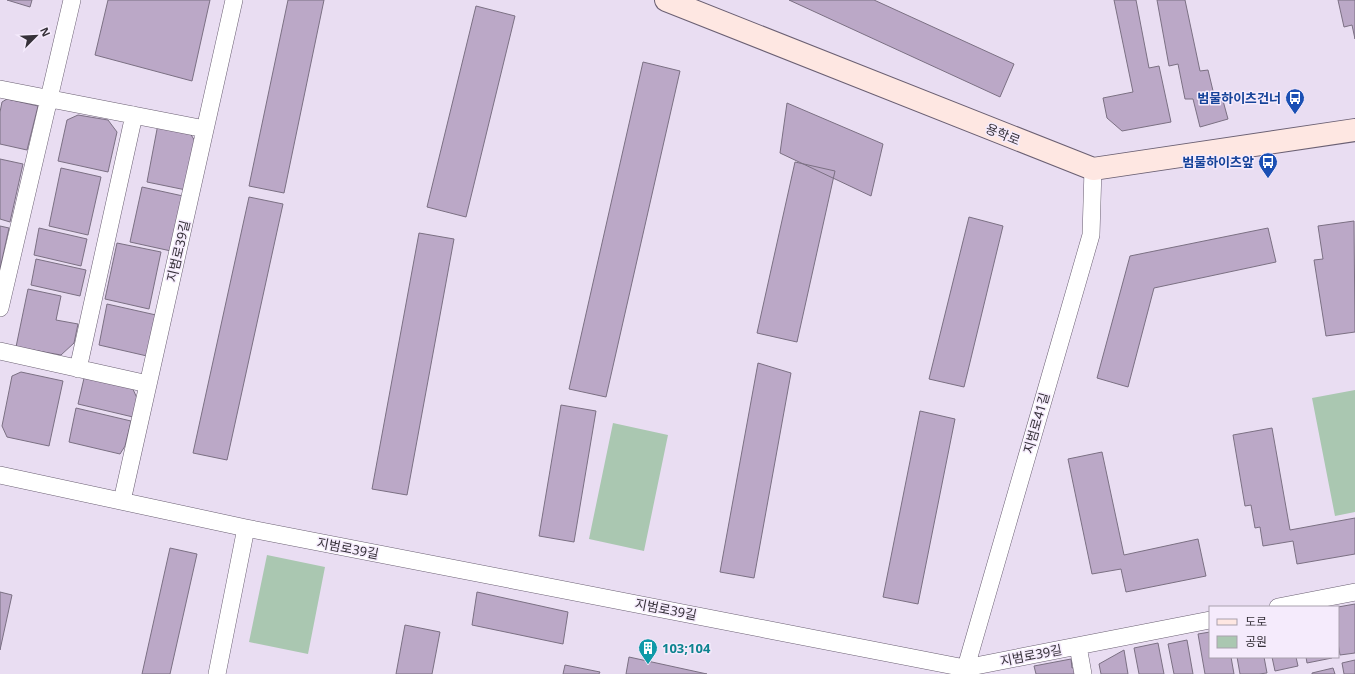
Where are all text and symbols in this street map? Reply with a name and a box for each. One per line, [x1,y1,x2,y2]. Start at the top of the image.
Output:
north arrow [16,16,56,56]
text: N [37,25,54,39]
bus stop icon: 범물하이츠건너 [1284,87,1306,115]
place label: 범물하이츠건너 [1197,89,1281,107]
street label: 용학로 [983,119,1023,149]
bus stop icon: 범물하이츠앞 [1257,151,1279,179]
place label: 범물하이츠앞 [1182,153,1254,171]
street label: 지범로39길 [162,218,194,284]
street label: 지범로41길 [1019,390,1053,456]
street label: 지범로39길 [315,533,381,563]
street label: 지범로39길 [633,594,699,624]
legend [1209,606,1339,658]
text: 도로 [1245,613,1267,630]
text: 공원 [1245,633,1267,650]
building icon: 103;104 [637,637,659,665]
place label: 103;104 [662,639,711,657]
street label: 지범로39길 [998,640,1064,670]

